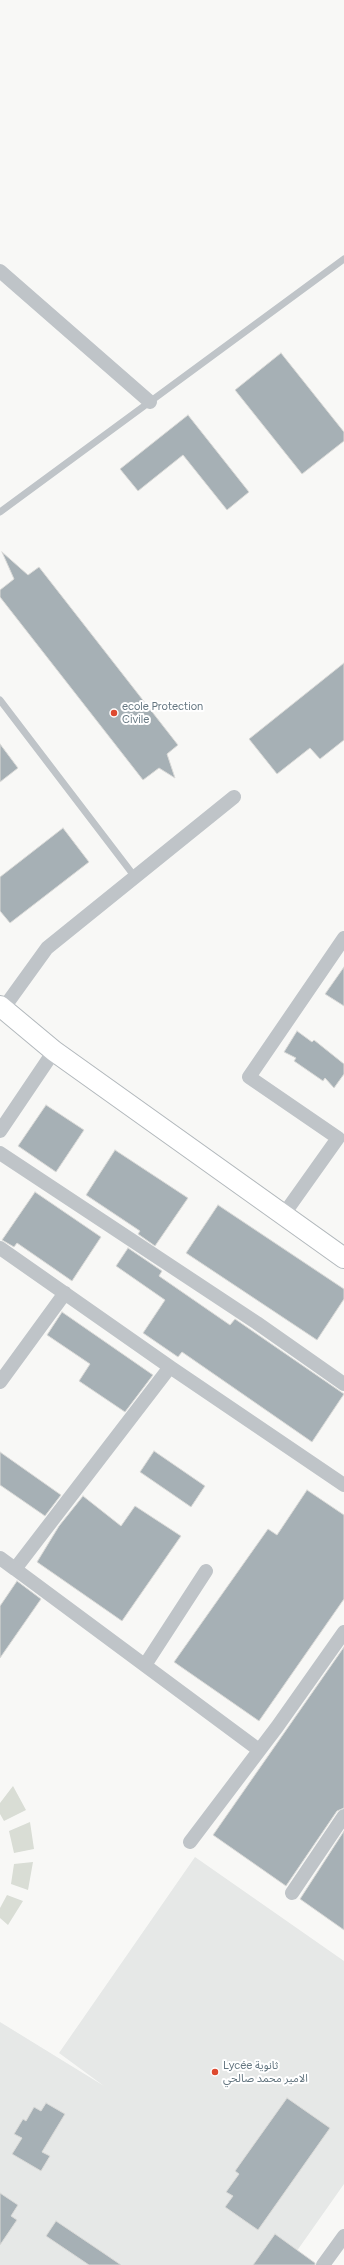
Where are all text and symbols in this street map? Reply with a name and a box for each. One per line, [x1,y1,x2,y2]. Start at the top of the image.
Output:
place label: ecole Protection Civile [122,700,203,726]
marker: ecole Protection Civile [109,708,119,718]
place label: Lycée ثانوية الامير محمد صالحي [223,2059,308,2085]
marker: Lycée ثانوية الامير محمد صالحي [210,2067,220,2077]

